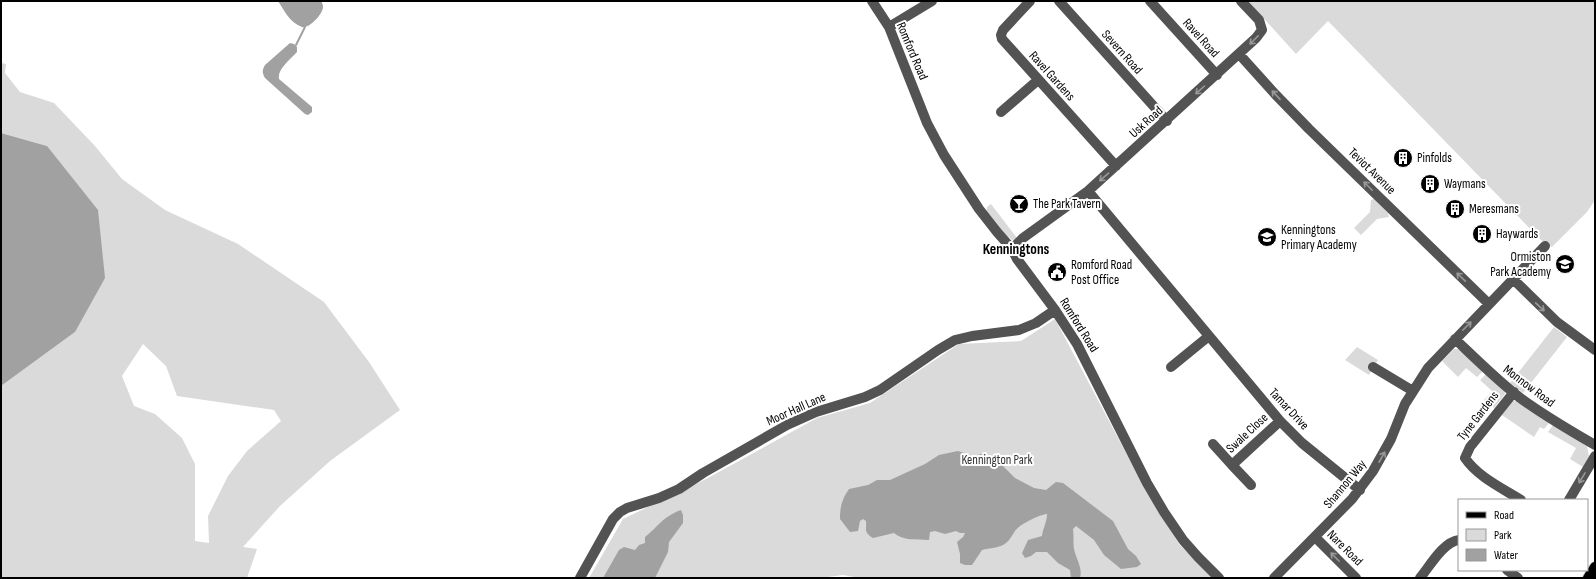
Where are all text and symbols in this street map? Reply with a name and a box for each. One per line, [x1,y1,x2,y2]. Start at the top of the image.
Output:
street label: Ravel Road [1179,15,1223,61]
street label: Romford Road [893,20,931,82]
street label: Severn Road [1098,27,1146,77]
one-way arrow [1249,35,1259,45]
street label: Ravel Gardens [1026,48,1079,104]
one-way arrow [1195,85,1205,95]
one-way arrow [1271,90,1280,100]
street label: Usk Road [1126,103,1166,141]
street label: Teviot Avenue [1345,144,1399,198]
building icon: Pinfolds [1392,147,1414,169]
place label: Pinfolds [1417,150,1452,166]
one-way arrow [1099,172,1109,181]
building icon: Waymans [1419,173,1441,195]
place label: Waymans [1444,176,1486,192]
one-way arrow [1363,181,1373,191]
bar icon: The Park Tavern [1008,193,1030,215]
place label: The Park Tavern [1033,196,1101,212]
building icon: Meresmans [1444,198,1466,220]
place label: Meresmans [1469,201,1519,217]
place label: Kenningtons Primary Academy [1281,222,1357,253]
building icon: Haywards [1471,223,1493,245]
school or university icon: Kenningtons Primary Academy [1256,226,1278,248]
place label: Haywards [1496,226,1539,242]
district label: Kenningtons [983,240,1050,259]
place label: Ormiston Park Academy [1490,249,1551,280]
school or university icon: Ormiston Park Academy [1554,253,1576,275]
place label: Romford Road Post Office [1071,257,1132,288]
public building icon: Romford Road Post Office [1046,261,1068,283]
one-way arrow [1456,272,1466,282]
street label: Romford Road [1056,295,1102,355]
one-way arrow [1535,302,1545,312]
one-way arrow [1462,321,1472,331]
street label: Monnow Road [1500,361,1558,411]
street label: Tamar Drive [1266,385,1312,433]
street label: Tyne Gardens [1454,388,1502,444]
street label: Moor Hall Lane [764,389,828,429]
street label: Swale Close [1223,410,1271,456]
one-way arrow [1378,451,1386,463]
park label: Kennington Park [961,452,1033,468]
street label: Shannon Way [1320,457,1370,511]
one-way arrow [1578,472,1586,483]
legend [1458,499,1588,571]
text: Road [1494,508,1514,523]
street label: Nare Road [1324,527,1366,569]
text: Park [1494,528,1512,543]
text: Water [1494,548,1518,563]
one-way arrow [1330,553,1340,562]

